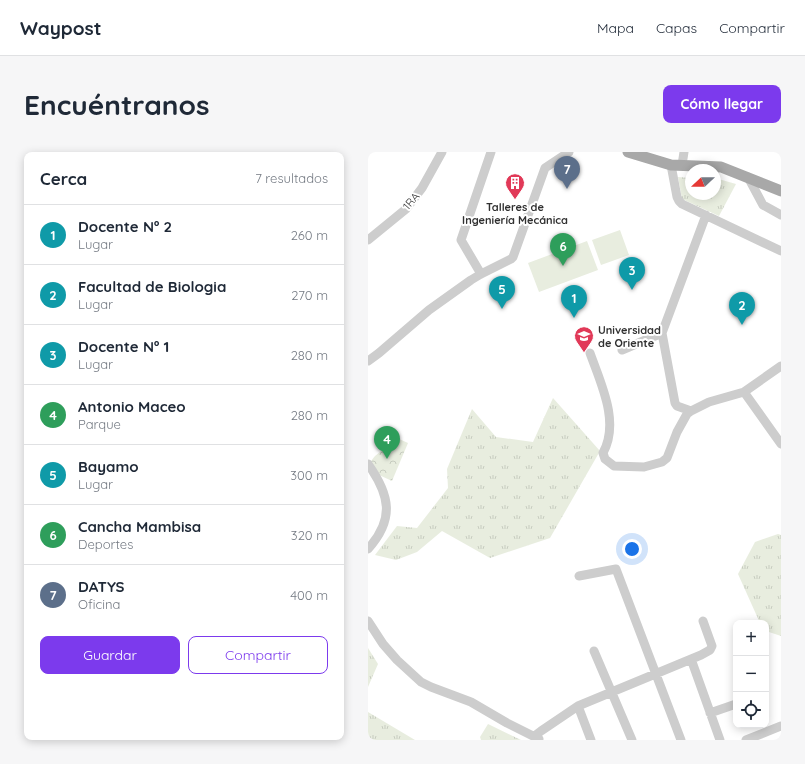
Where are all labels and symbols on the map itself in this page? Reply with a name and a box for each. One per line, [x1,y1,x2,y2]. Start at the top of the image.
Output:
pin: 7 [554,156,580,189]
north arrow [685,164,721,200]
building icon: Talleres de Ingeniería Mecánica [504,172,526,200]
street label: 1RA [400,189,422,213]
place label: Talleres de Ingeniería Mecánica [462,200,568,227]
pin: 6 [550,233,576,266]
pin: 3 [619,257,645,290]
pin: 5 [489,276,515,309]
pin: 1 [561,285,587,318]
pin: 2 [729,292,755,325]
place label: Universidad de Oriente [598,323,661,350]
school or university icon: Universidad de Oriente [573,325,595,353]
pin: 4 [374,426,400,459]
your location [622,539,642,559]

